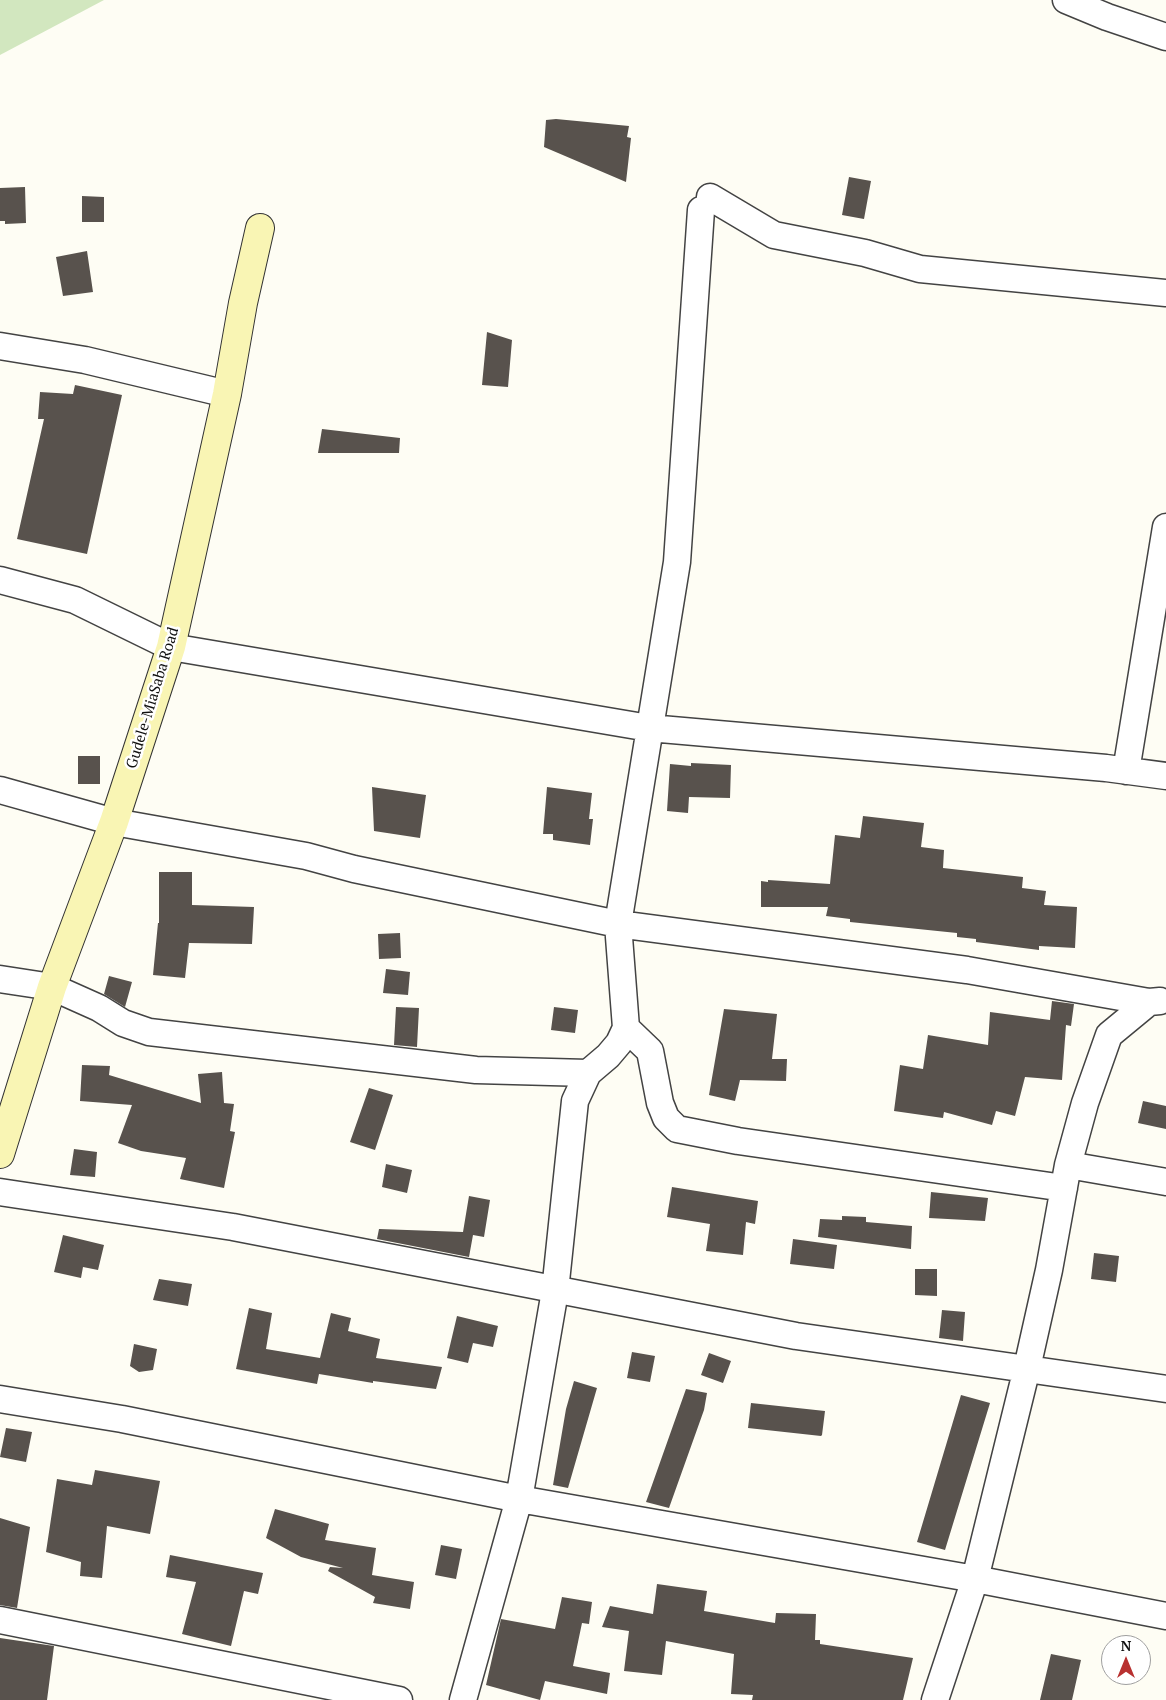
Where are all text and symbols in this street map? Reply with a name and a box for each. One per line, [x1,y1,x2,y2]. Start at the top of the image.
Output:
street label: Gudele-MiaSaba Road [123,625,183,771]
north arrow [1101,1635,1151,1685]
text: N [1121,1636,1131,1655]

